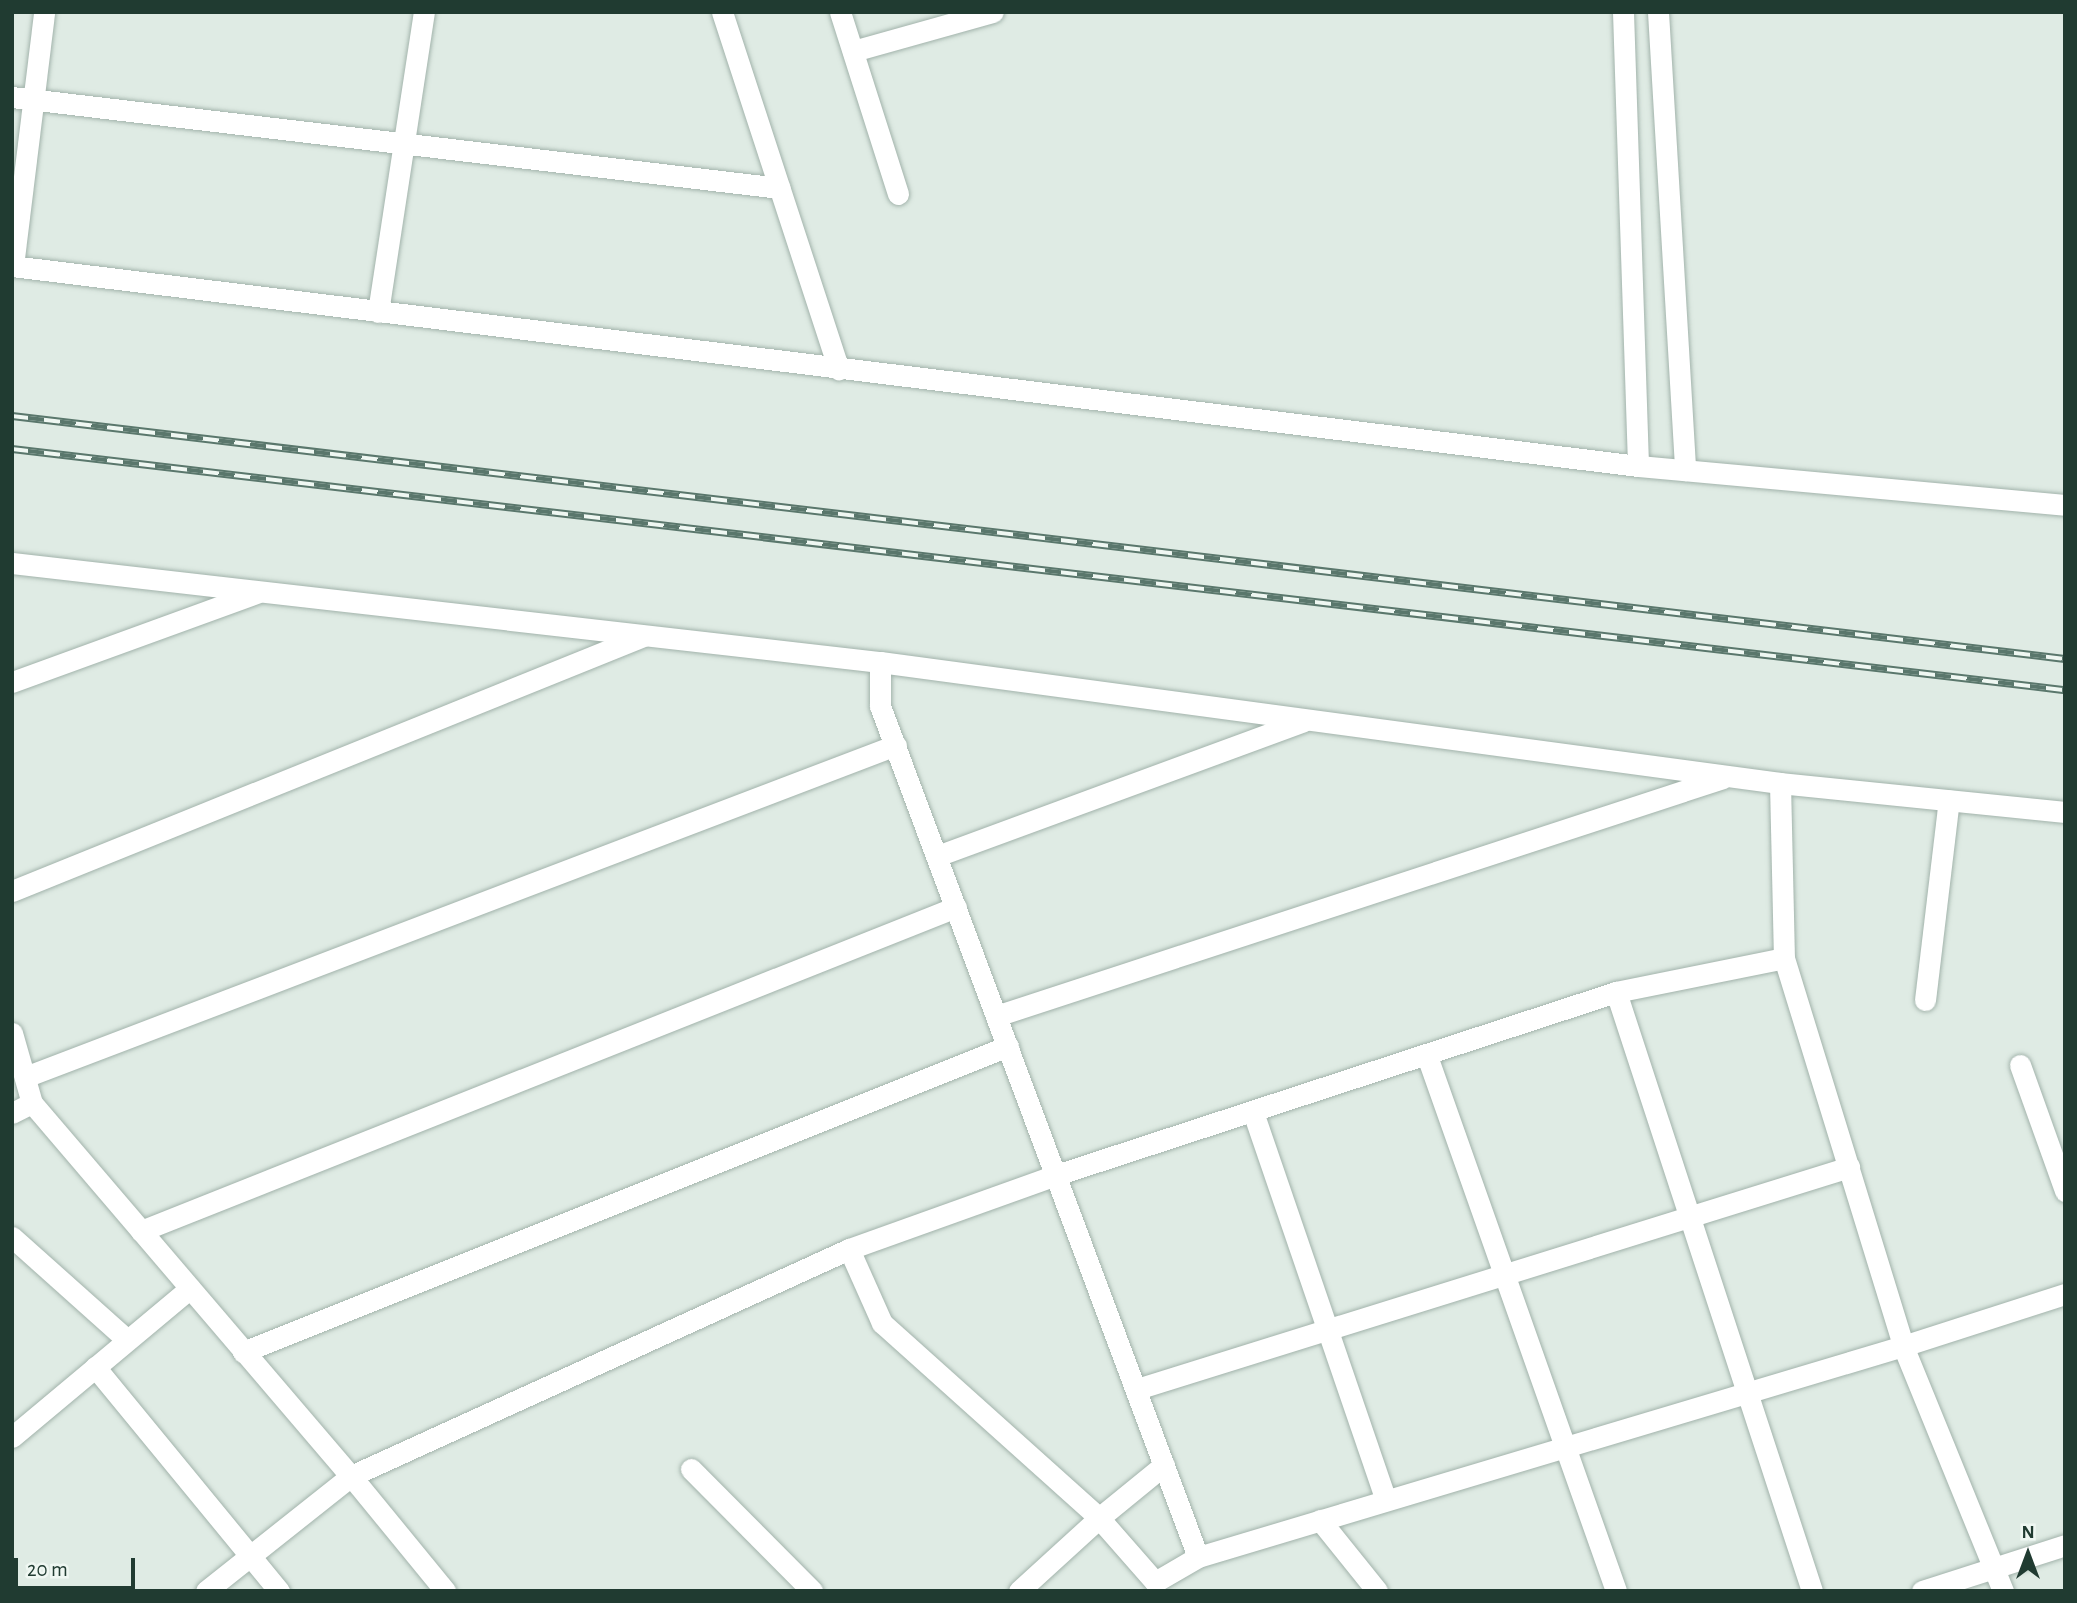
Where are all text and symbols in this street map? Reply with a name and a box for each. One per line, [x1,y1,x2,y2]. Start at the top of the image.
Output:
north arrow [1993,1519,2063,1589]
text: N [2021,1523,2035,1542]
scale bar [18,1544,138,1588]
text: 20 m [27,1559,68,1580]

